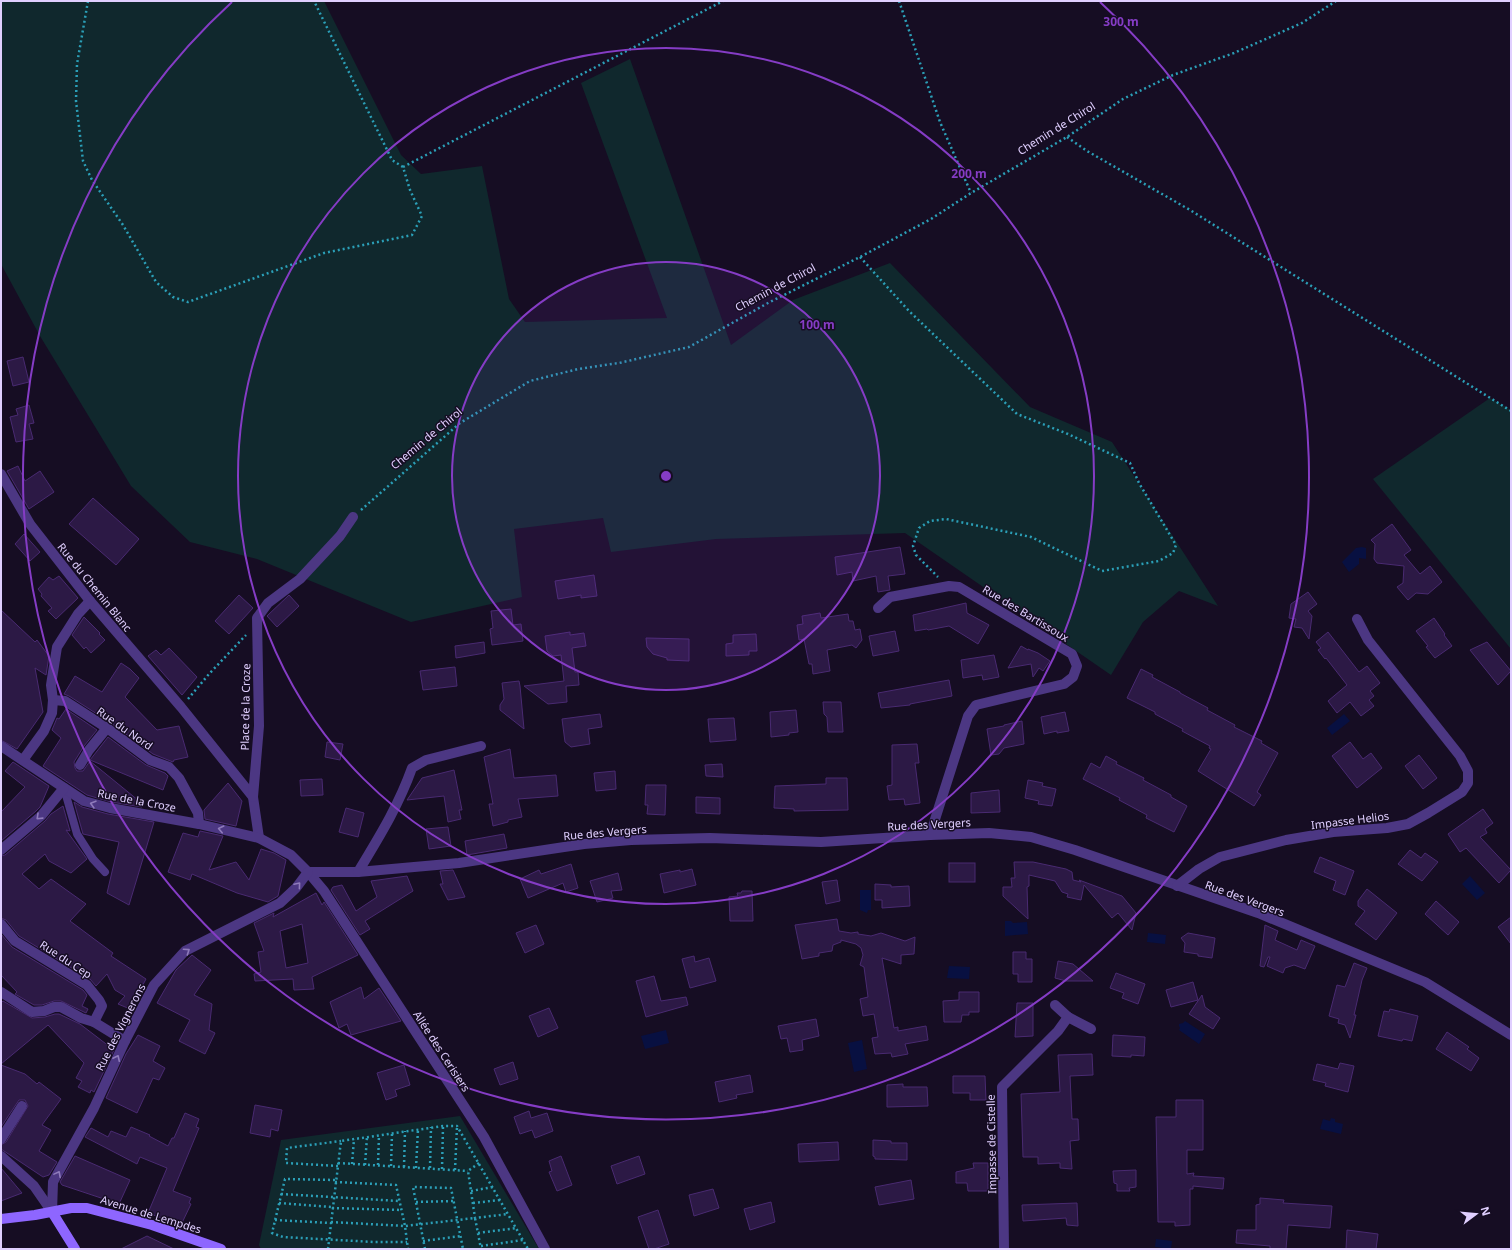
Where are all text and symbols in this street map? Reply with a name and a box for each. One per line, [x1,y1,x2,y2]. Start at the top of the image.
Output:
text: 300 m [1103,13,1139,30]
street label: Chemin de Chirol [1014,98,1098,158]
text: 200 m [951,165,987,182]
street label: Chemin de Chirol [732,259,818,315]
text: 100 m [799,316,835,333]
street label: Chemin de Chirol [387,404,465,472]
centre of rings [659,469,673,483]
street label: Rue du Chemin Blanc [55,539,135,635]
street label: Rue des Bartissoux [980,581,1072,645]
street label: Place de la Croze [237,663,253,751]
street label: Rue du Nord [94,703,156,753]
street label: Rue de la Croze [96,785,178,815]
one-way arrow [90,800,97,809]
street label: Impasse Helios [1310,808,1390,832]
one-way arrow [36,812,44,820]
street label: Rue des Vergers [887,814,971,834]
street label: Rue des Vergers [563,821,647,843]
one-way arrow [217,826,224,834]
street label: Rue des Vergers [1203,877,1287,919]
one-way arrow [293,882,300,890]
street label: Rue du Cep [37,937,95,981]
one-way arrow [183,949,190,956]
street label: Rue des Vignerons [92,981,148,1073]
street label: Allée des Cerisiers [410,1008,474,1094]
one-way arrow [112,1055,120,1063]
street label: Impasse de Cistelle [983,1094,999,1194]
one-way arrow [53,1171,60,1178]
street label: Avenue de Lempdes [99,1192,203,1236]
north arrow [1456,1194,1496,1234]
text: N [1478,1205,1495,1217]

